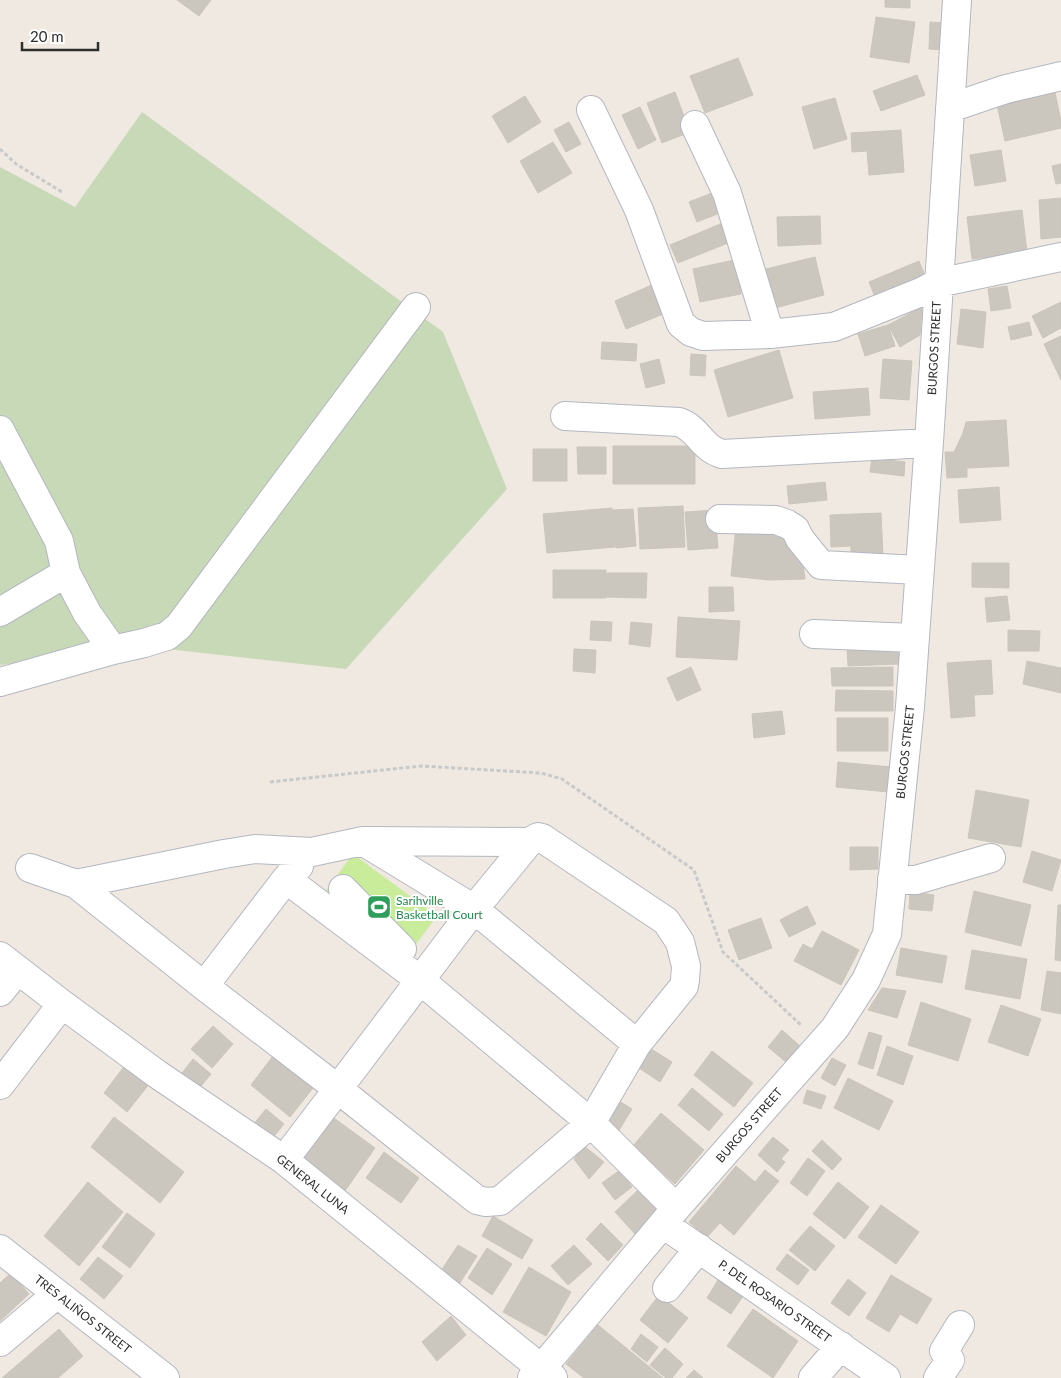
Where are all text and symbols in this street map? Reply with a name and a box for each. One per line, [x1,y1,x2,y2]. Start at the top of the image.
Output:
scale bar [22,20,99,52]
text: 20 m [30,27,64,45]
street label: BURGOS STREET [924,301,944,395]
street label: BURGOS STREET [893,704,917,800]
place label: Sarihville Basketball Court [396,893,483,922]
sports icon: Sarihville Basketball Court [366,894,392,920]
street label: BURGOS STREET [712,1085,786,1165]
street label: GENERAL LUNA [274,1151,353,1218]
street label: P. DEL ROSARIO STREET [716,1256,834,1346]
street label: TRES ALIÑOS STREET [32,1272,134,1356]

